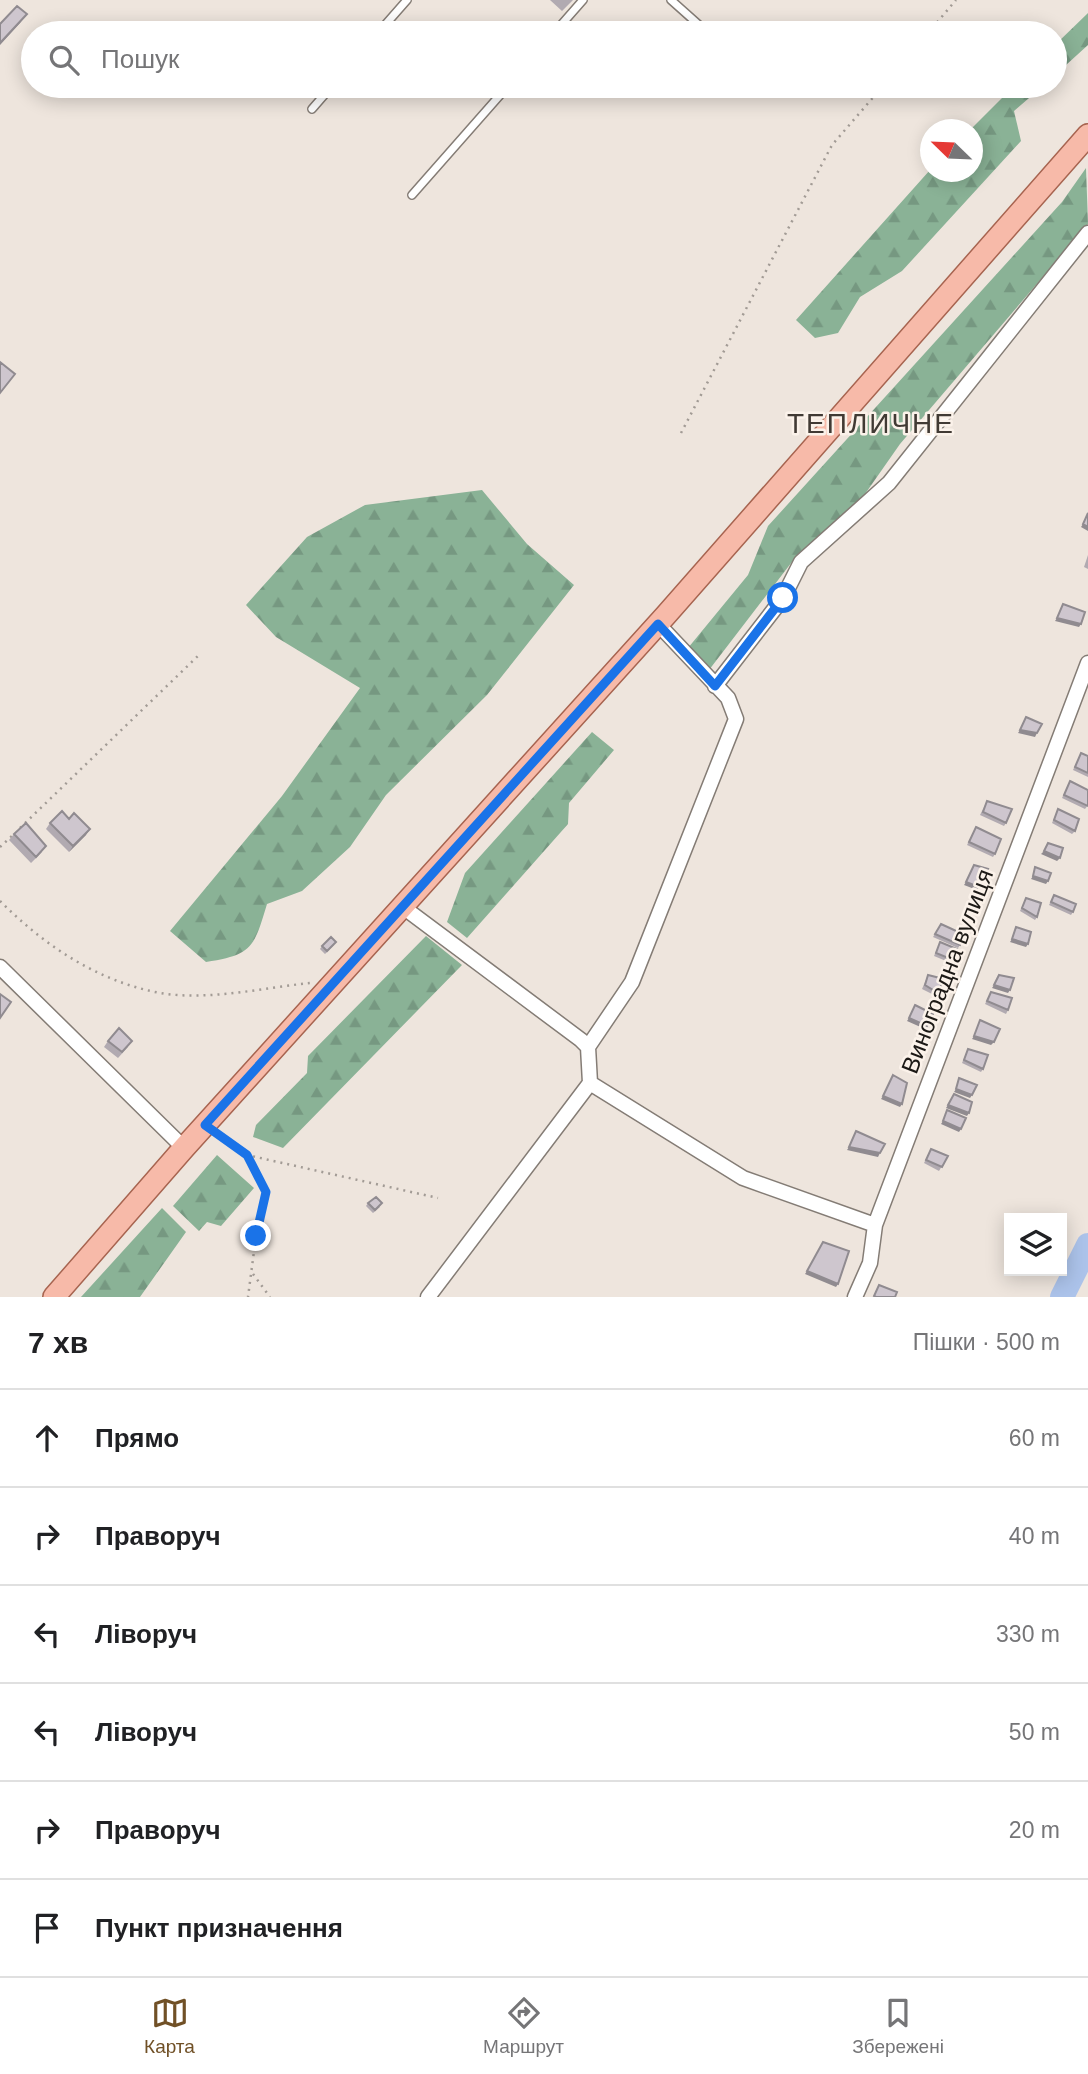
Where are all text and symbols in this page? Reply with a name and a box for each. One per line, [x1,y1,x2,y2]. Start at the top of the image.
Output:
search box [21,21,1067,98]
icon: search [45,41,83,79]
text: Пошук [101,44,179,74]
north arrow [920,119,983,182]
district label: ТЕПЛИЧНЕ [787,408,955,439]
route start [767,582,798,613]
street label: Виноградна вулиця [896,865,998,1077]
map controls [1004,1213,1067,1276]
button: layers [1004,1213,1067,1276]
route end [240,1220,271,1251]
text: 7 хв [28,1326,88,1359]
text: Пішки · 500 m [913,1329,1060,1355]
icon: ahead [28,1419,66,1457]
text: Прямо [95,1423,179,1453]
text: 60 m [1009,1425,1060,1451]
icon: right [28,1517,66,1555]
text: Праворуч [95,1521,221,1551]
text: 40 m [1009,1523,1060,1549]
icon: left [28,1615,66,1653]
text: Ліворуч [95,1619,197,1649]
text: 330 m [996,1621,1060,1647]
icon: left [28,1713,66,1751]
text: Ліворуч [95,1717,197,1747]
text: 50 m [1009,1719,1060,1745]
icon: right [28,1811,66,1849]
text: Праворуч [95,1815,221,1845]
text: 20 m [1009,1817,1060,1843]
icon: arrive [28,1909,66,1947]
text: Пункт призначення [95,1913,343,1943]
tab: Карта [144,1994,195,2058]
tab: Маршрут [483,1994,564,2058]
tab: Збережені [852,1994,944,2058]

